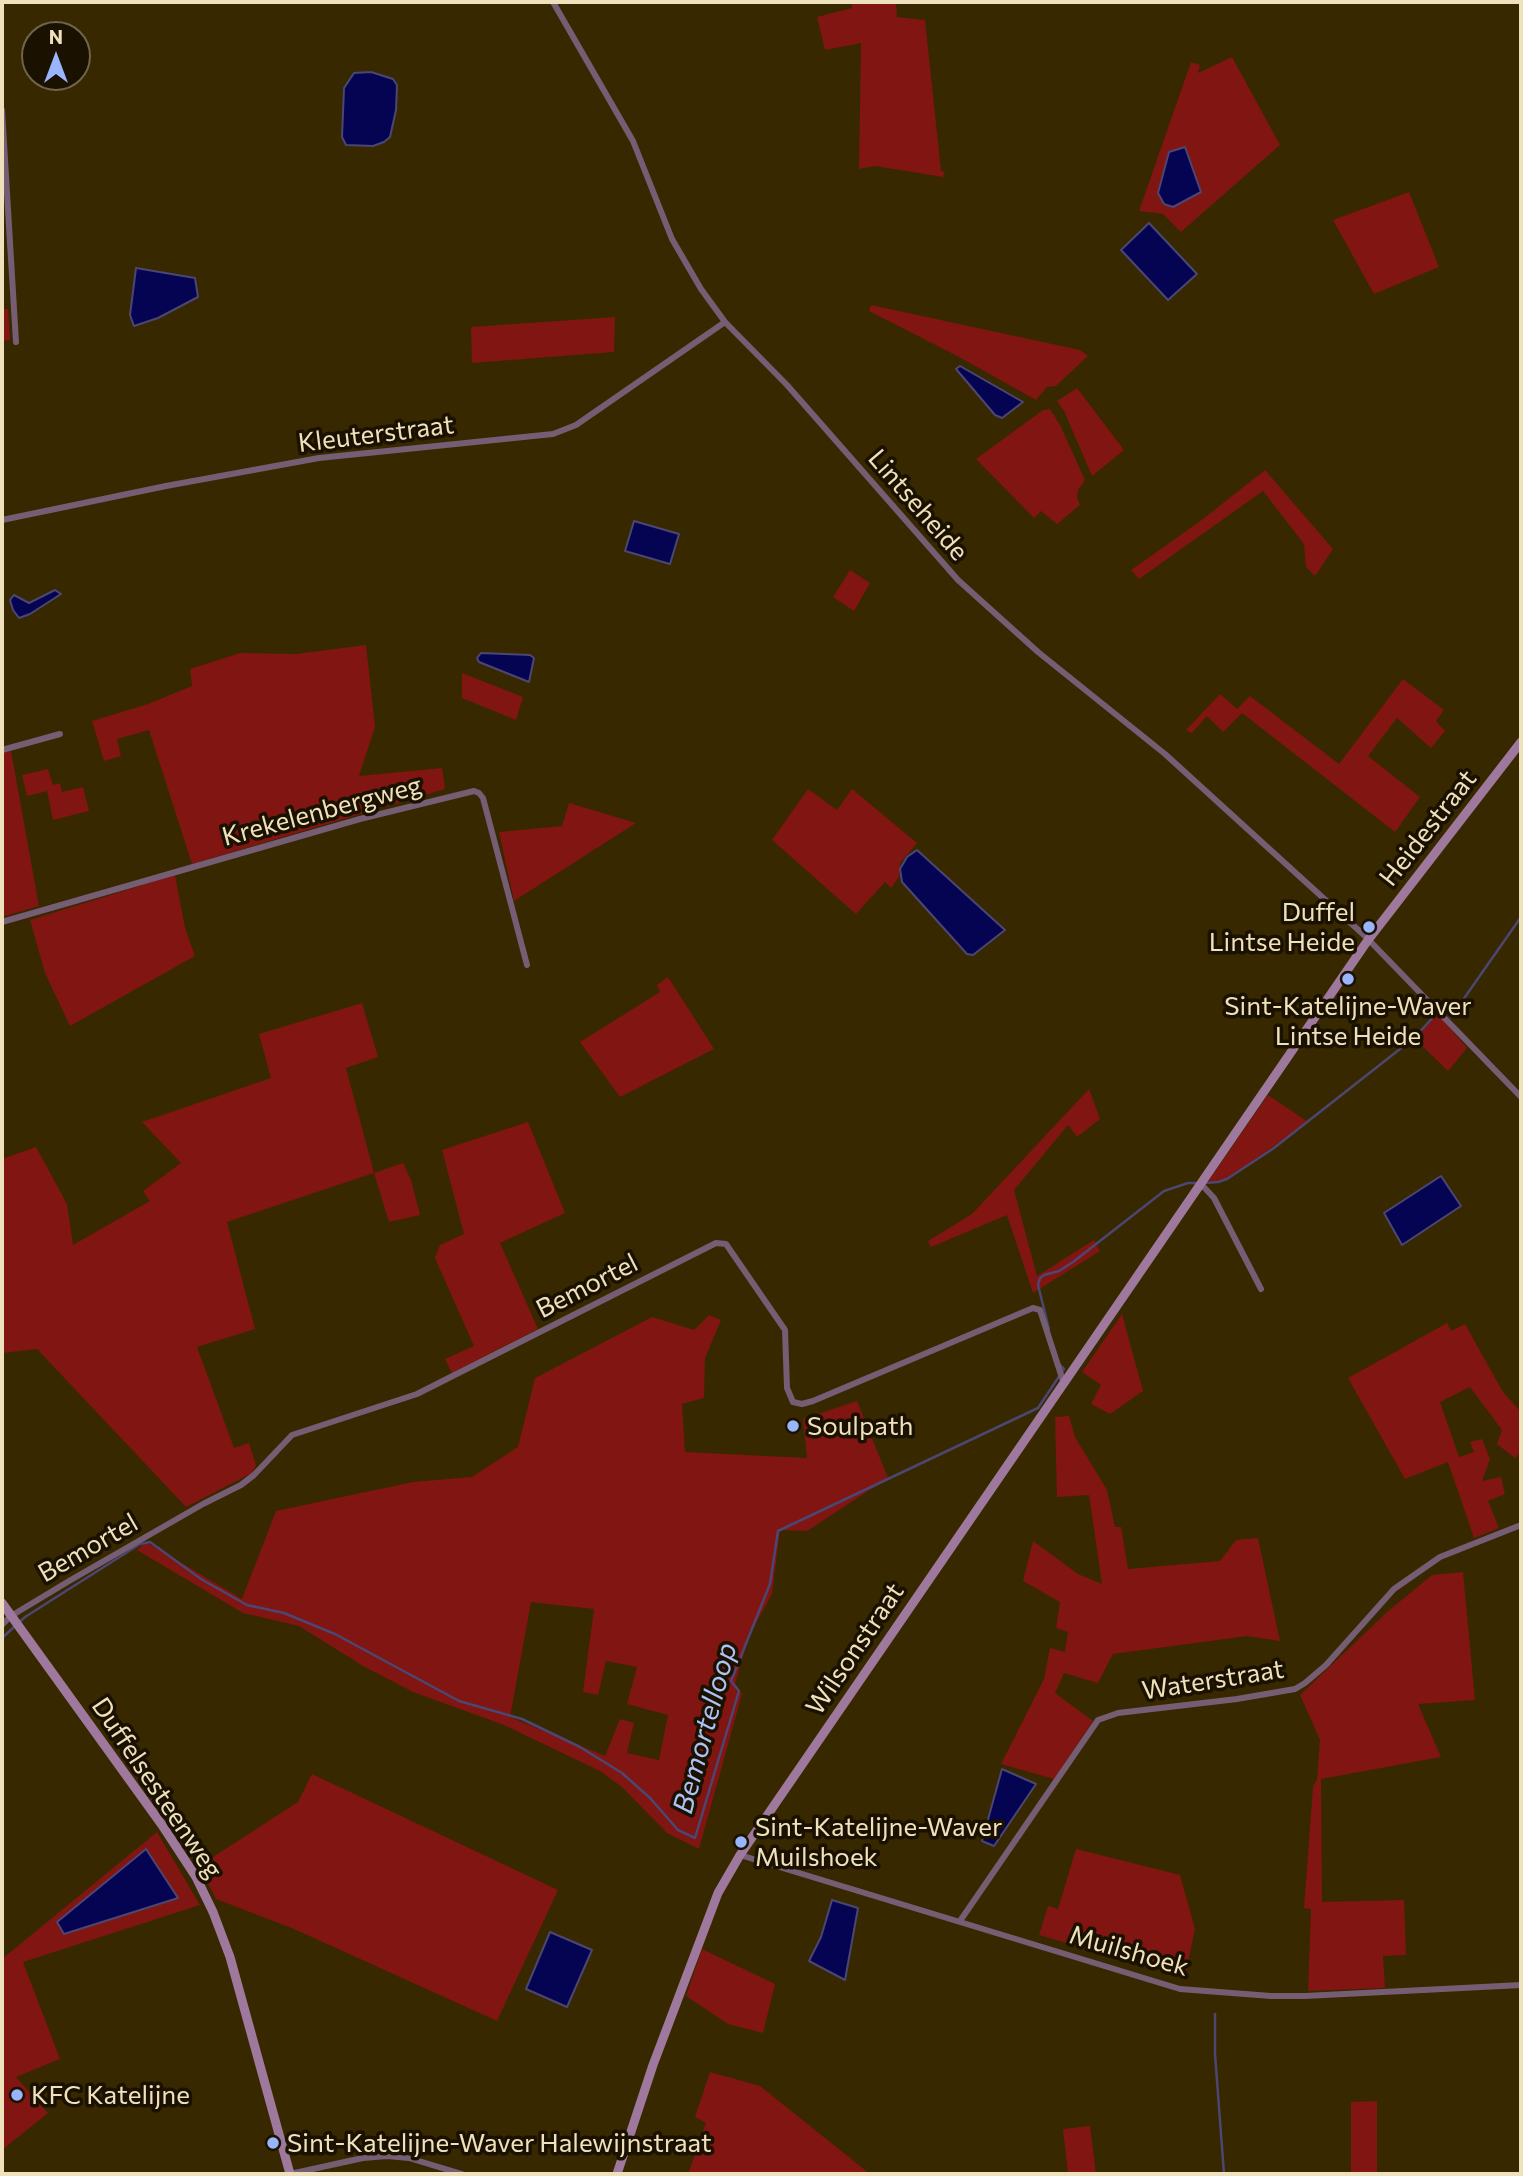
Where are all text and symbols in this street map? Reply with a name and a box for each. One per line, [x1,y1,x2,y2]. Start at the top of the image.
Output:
north arrow [21,21,91,91]
text: N [49,25,63,48]
street label: Kleuterstraat [296,409,456,459]
street label: Lintseheide [861,443,975,567]
street label: Heidestraat [1373,764,1483,892]
street label: Krekelenbergweg [219,769,425,853]
place label: Duffel Lintse Heide [1209,896,1355,958]
marker: Duffel Lintse Heide [1361,919,1377,935]
marker: Sint-Katelijne-Waver Lintse Heide [1340,971,1356,987]
place label: Sint-Katelijne-Waver Lintse Heide [1224,990,1472,1052]
street label: Bemortel [531,1247,643,1325]
place label: Soulpath [807,1410,913,1442]
marker: Soulpath [785,1418,801,1434]
street label: Bemortel [33,1507,143,1589]
street label: Wilsonstraat [799,1577,911,1721]
water label: Bemortelloop [666,1639,744,1817]
street label: Waterstraat [1140,1653,1286,1707]
street label: Duffelsesteenweg [85,1692,229,1884]
place label: Sint-Katelijne-Waver Muilshoek [755,1811,1002,1872]
marker: Sint-Katelijne-Waver Muilshoek [733,1834,749,1850]
street label: Muilshoek [1066,1919,1192,1983]
place label: KFC Katelijne [31,2079,190,2111]
marker: KFC Katelijne [9,2087,25,2103]
place label: Sint-Katelijne-Waver Halewijnstraat [287,2127,712,2159]
marker: Sint-Katelijne-Waver Halewijnstraat [265,2135,281,2151]

